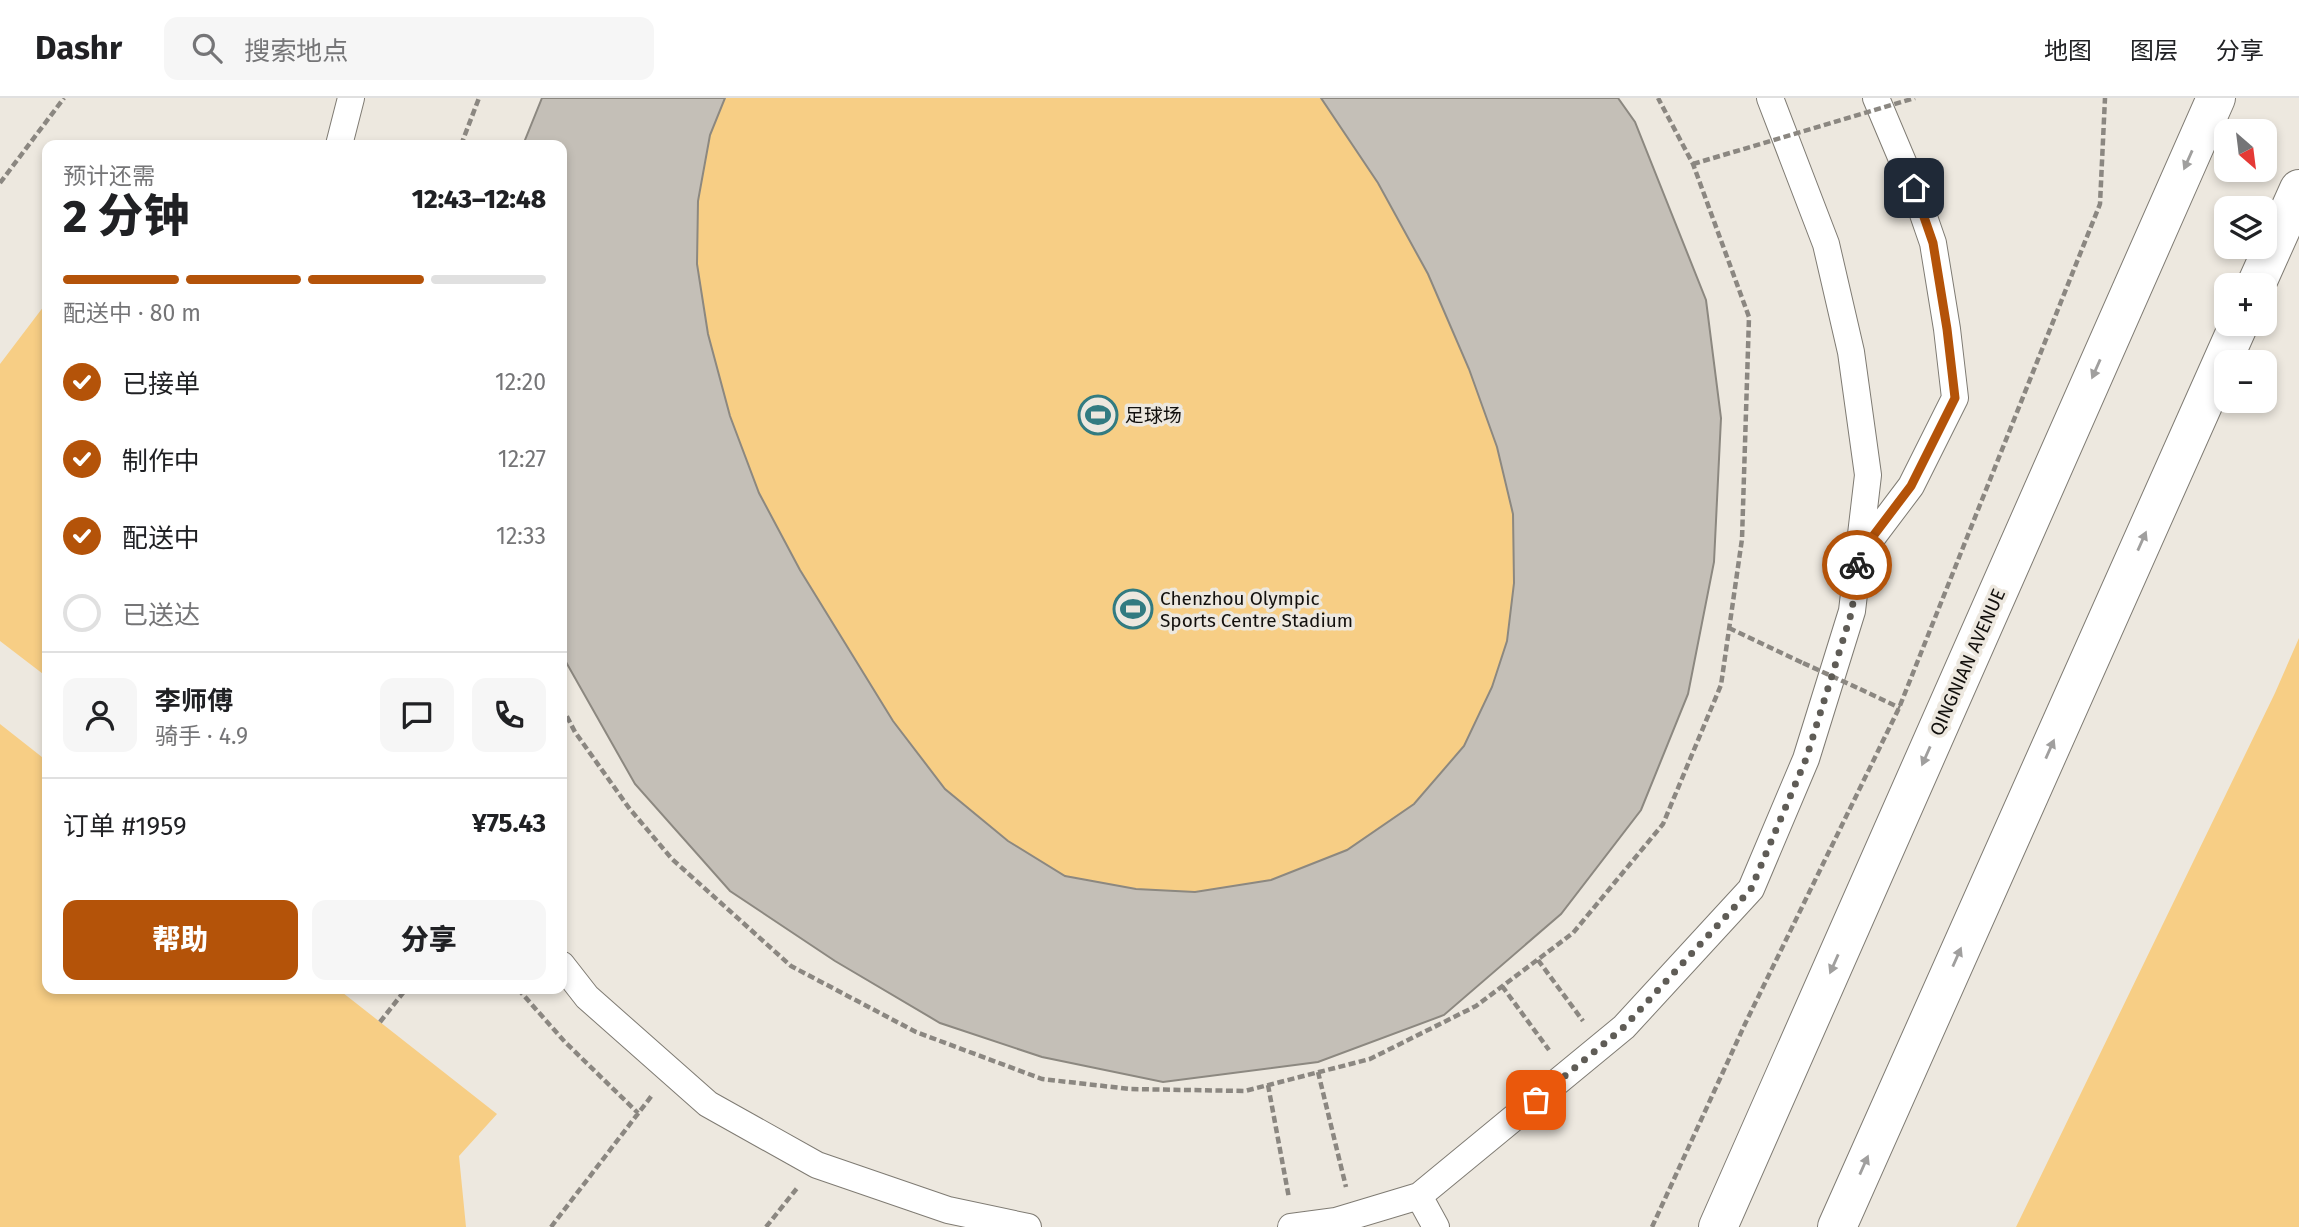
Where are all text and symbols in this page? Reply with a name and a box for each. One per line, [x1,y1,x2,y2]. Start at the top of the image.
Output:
search box [164,17,654,80]
text: Dashr [35,28,122,68]
icon: search [188,29,226,67]
text: 搜索地点 [244,36,348,67]
text: 地图 [2044,37,2092,65]
text: 图层 [2130,37,2178,65]
text: 分享 [2216,37,2264,65]
north arrow [2214,119,2277,182]
map controls [2214,119,2277,413]
one-way arrow [2182,150,2193,171]
pin [1884,158,1944,218]
text: 预计还需 [63,162,155,190]
icon: home [1895,169,1933,207]
text: 12:43–12:48 [412,184,546,215]
text: 2 分钟 [63,189,190,244]
button: layers [2214,196,2277,259]
button: + [2214,273,2277,336]
text: 配送中 · 80 m [63,299,201,327]
button: − [2214,350,2277,413]
one-way arrow [2090,358,2101,379]
icon: check [63,363,101,401]
text: 12:20 [495,368,546,396]
text: 已接单 [122,369,200,400]
sports icon: 足球场 [1077,394,1119,436]
place label: 足球场 [1125,404,1182,427]
icon: check [63,440,101,478]
text: 12:27 [498,445,546,473]
text: 制作中 [122,446,200,477]
icon: check [63,517,101,555]
text: 12:33 [496,522,546,550]
text: 配送中 [122,523,200,554]
courier [1822,530,1892,600]
one-way arrow [2136,531,2148,551]
icon: bike [1838,546,1876,584]
street label: QINGNIAN AVENUE [1925,585,2010,739]
place label: Chenzhou Olympic Sports Centre Stadium [1160,587,1353,632]
sports icon: Chenzhou Olympic Sports Centre Stadium [1112,588,1154,630]
text: 已送达 [122,600,200,631]
button: person [63,678,137,752]
button: chat [380,678,454,752]
button: phone [472,678,546,752]
text: 李师傅 [155,686,233,717]
text: 骑手 · 4.9 [155,722,248,750]
one-way arrow [2044,738,2055,759]
one-way arrow [1920,746,1932,766]
text: ¥75.43 [472,808,546,839]
text: 订单 #1959 [63,811,187,842]
button: 帮助 [63,900,298,980]
button: 分享 [312,900,546,980]
one-way arrow [1951,947,1963,967]
one-way arrow [1828,954,1839,975]
pin [1506,1070,1566,1130]
icon: bag [1517,1081,1555,1119]
one-way arrow [1859,1154,1870,1175]

